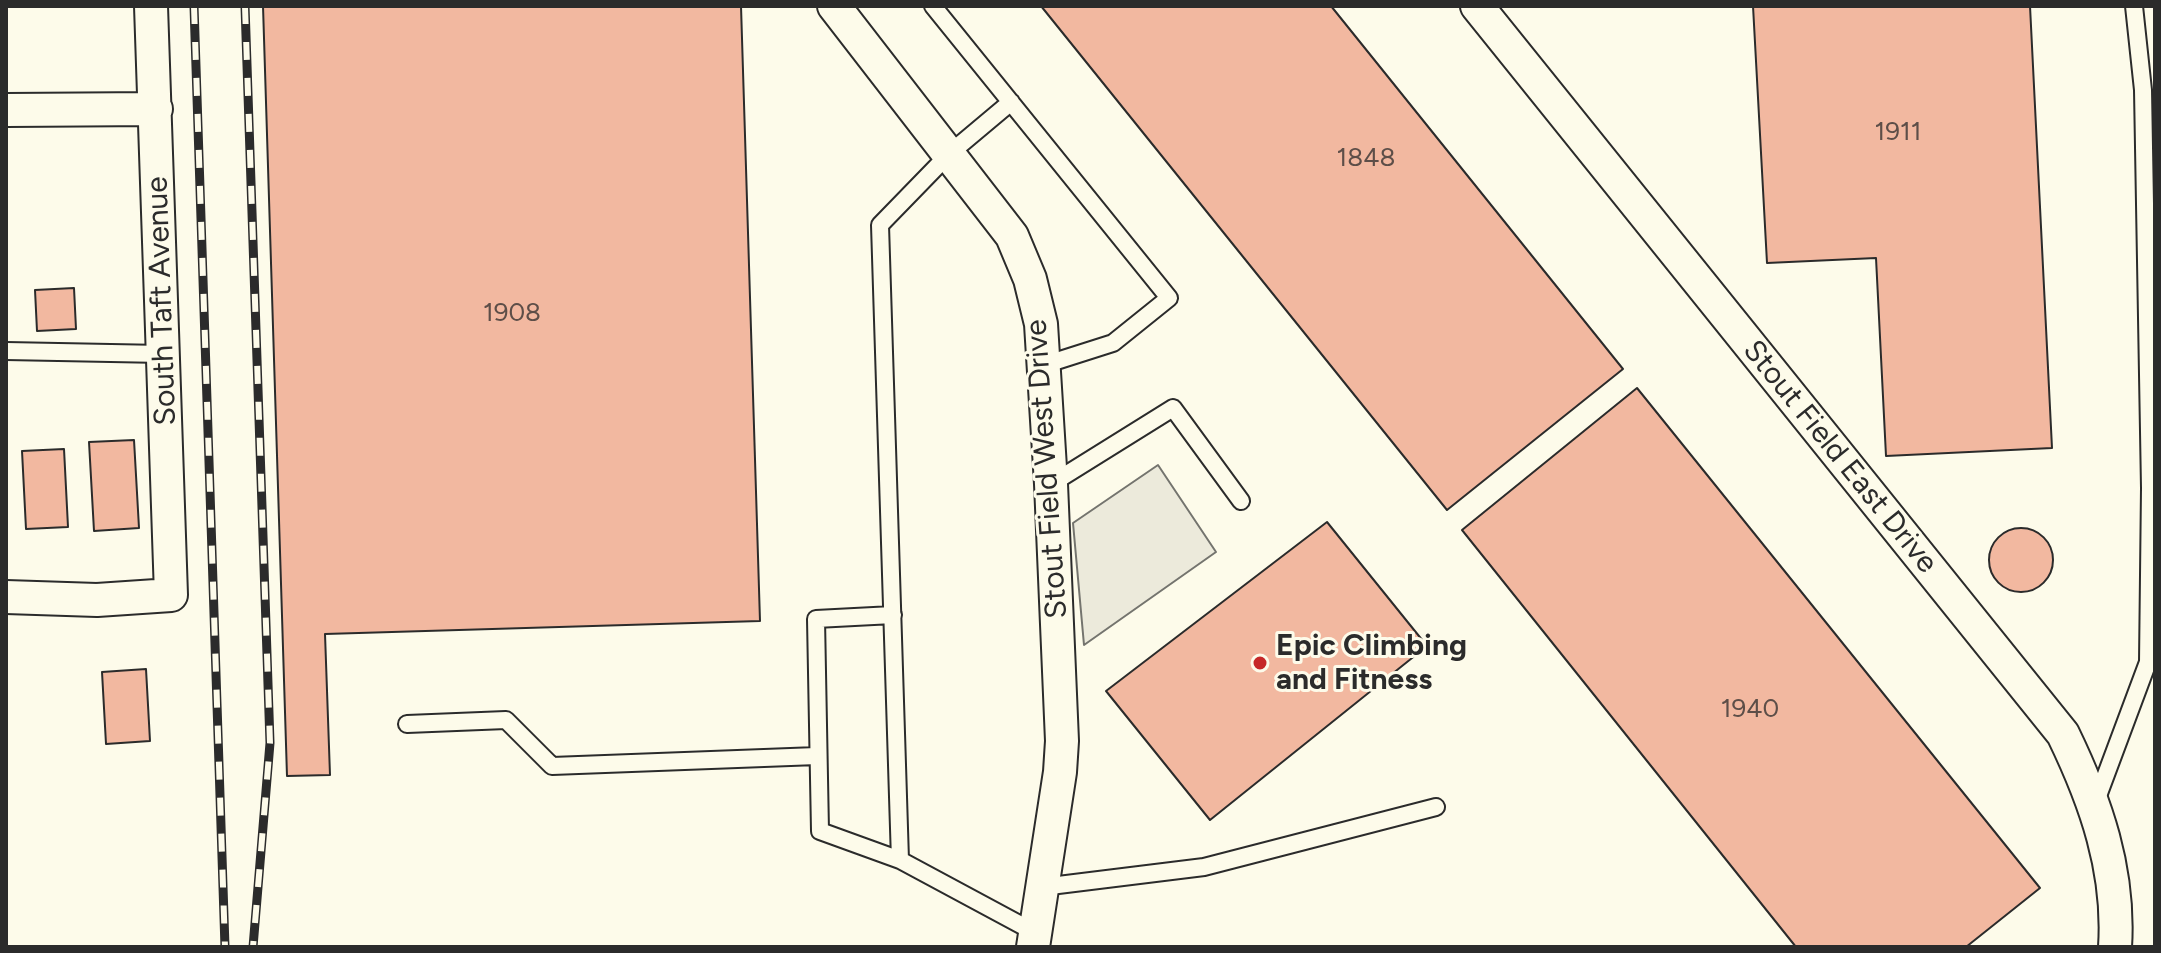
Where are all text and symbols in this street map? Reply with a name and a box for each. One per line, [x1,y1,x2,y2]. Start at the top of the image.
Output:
house number: 1911 [1875,116,1921,148]
house number: 1848 [1337,142,1395,174]
street label: South Taft Avenue [140,176,184,426]
house number: 1908 [483,297,541,329]
street label: Stout Field West Drive [1019,318,1075,620]
street label: Stout Field East Drive [1735,333,1945,581]
place label: Epic Climbing and Fitness [1276,628,1467,698]
marker: Epic Climbing and Fitness [1251,654,1269,672]
house number: 1940 [1721,693,1779,725]

